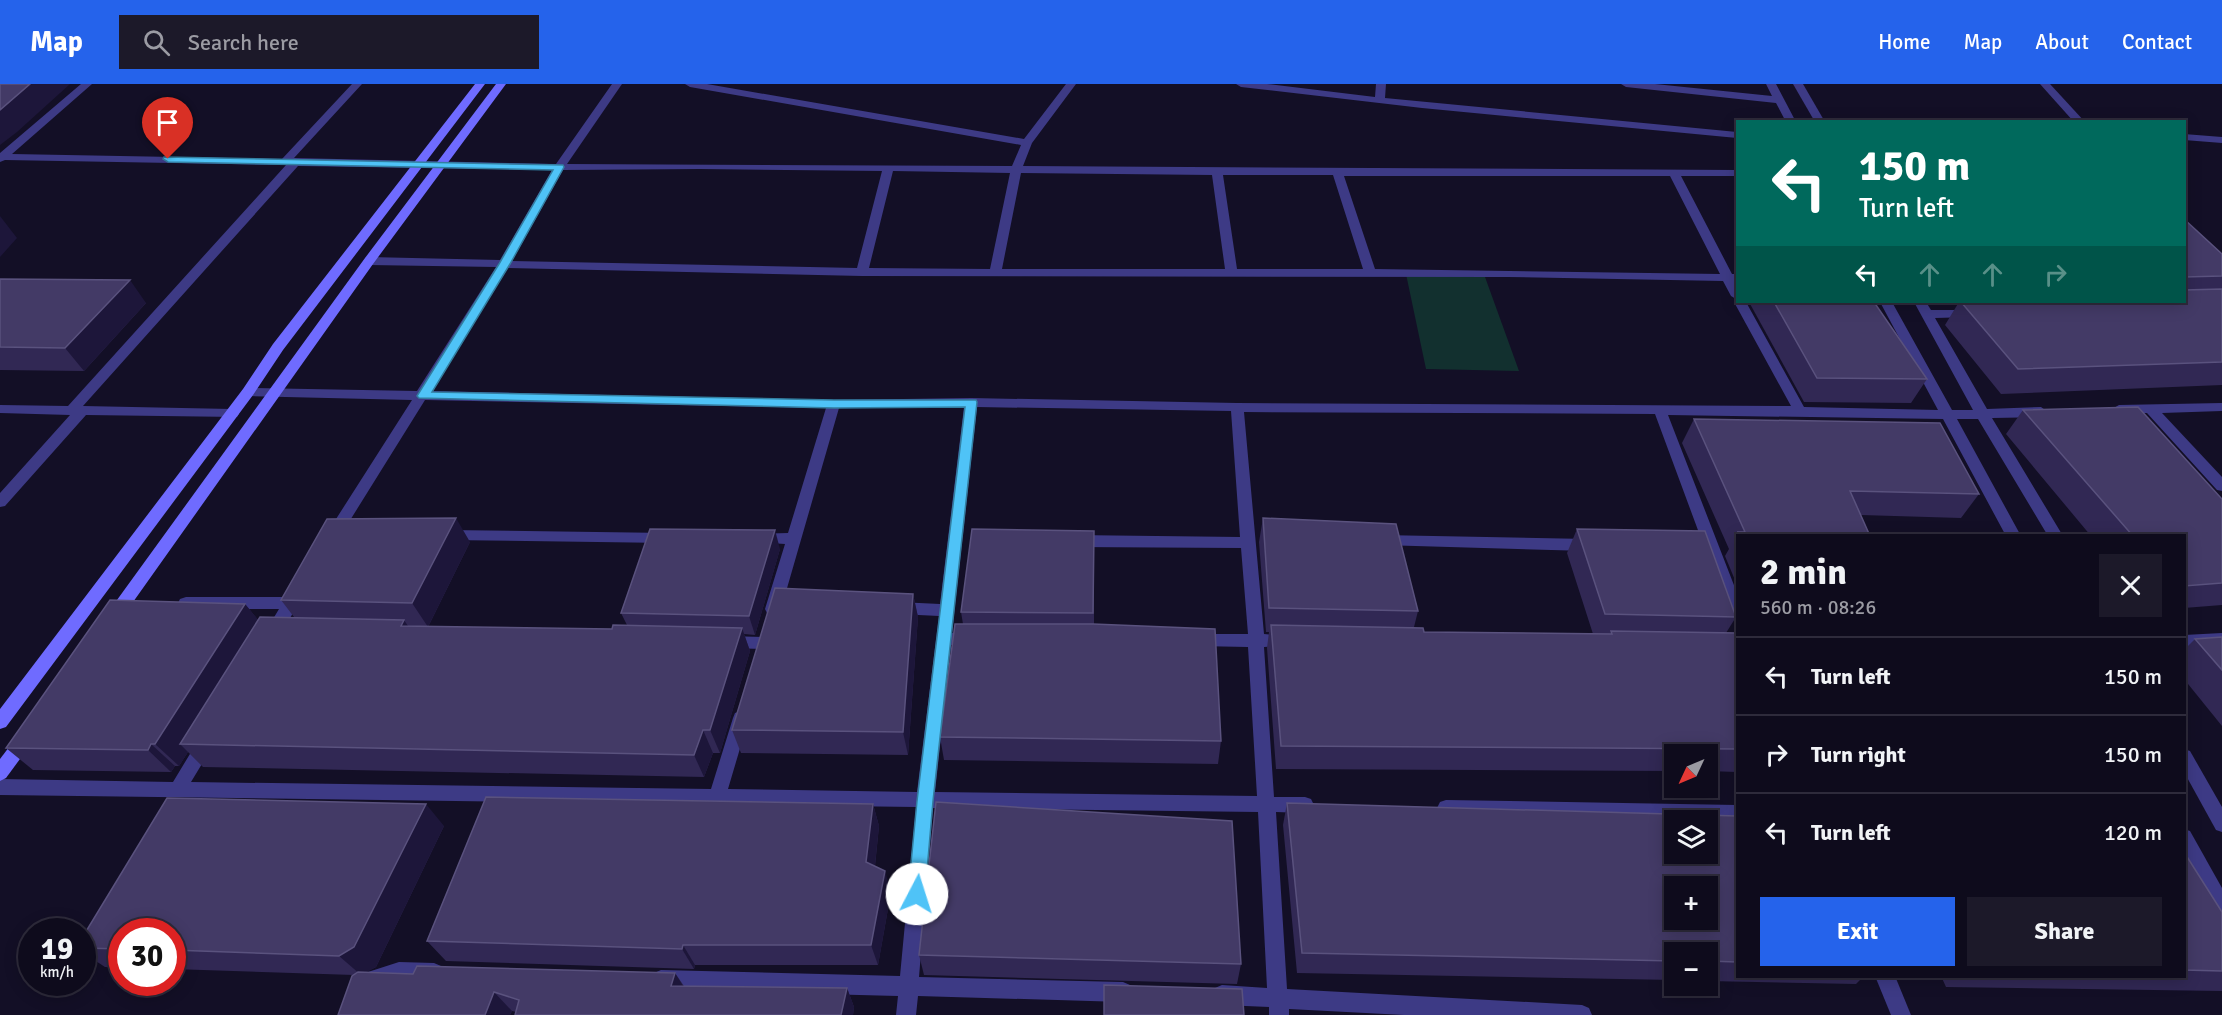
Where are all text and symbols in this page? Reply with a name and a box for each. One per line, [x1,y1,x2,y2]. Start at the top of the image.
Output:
search box [119,15,539,69]
text: Map [30,25,83,59]
icon: search [140,26,173,59]
text: Search here [188,29,299,56]
text: Home [1878,29,1931,55]
text: Map [1964,29,2002,55]
text: About [2035,29,2089,55]
text: Contact [2122,29,2192,55]
pin [142,97,193,159]
icon: arrive [151,106,184,139]
text: 150 m [1859,141,1970,192]
icon: left [1760,144,1838,222]
text: Turn left [1859,192,1954,225]
icon: left [1850,258,1883,291]
icon: ahead [1913,258,1946,291]
icon: ahead [1976,258,2009,291]
icon: right [2039,258,2072,291]
text: 2 min [1760,550,1847,595]
button: close [2099,554,2162,617]
text: 560 m · 08:26 [1760,595,1876,620]
icon: left [1760,660,1793,693]
text: Turn left [1811,663,1891,690]
text: 150 m [2104,663,2162,690]
icon: right [1760,738,1793,771]
text: Turn right [1811,741,1906,768]
text: 150 m [2104,741,2162,768]
north arrow [1664,744,1718,798]
map controls [1664,744,1718,996]
button: layers [1664,810,1718,864]
icon: left [1760,816,1793,849]
text: Turn left [1811,819,1891,846]
text: 120 m [2104,819,2162,846]
position arrow [885,862,949,926]
button: + [1664,876,1718,930]
button: Exit [1760,897,1955,966]
button: Share [1967,897,2162,966]
speed limit sign: 30 [108,918,186,996]
text: 19 [41,931,73,968]
button: − [1664,942,1718,996]
text: km/h [40,963,74,981]

